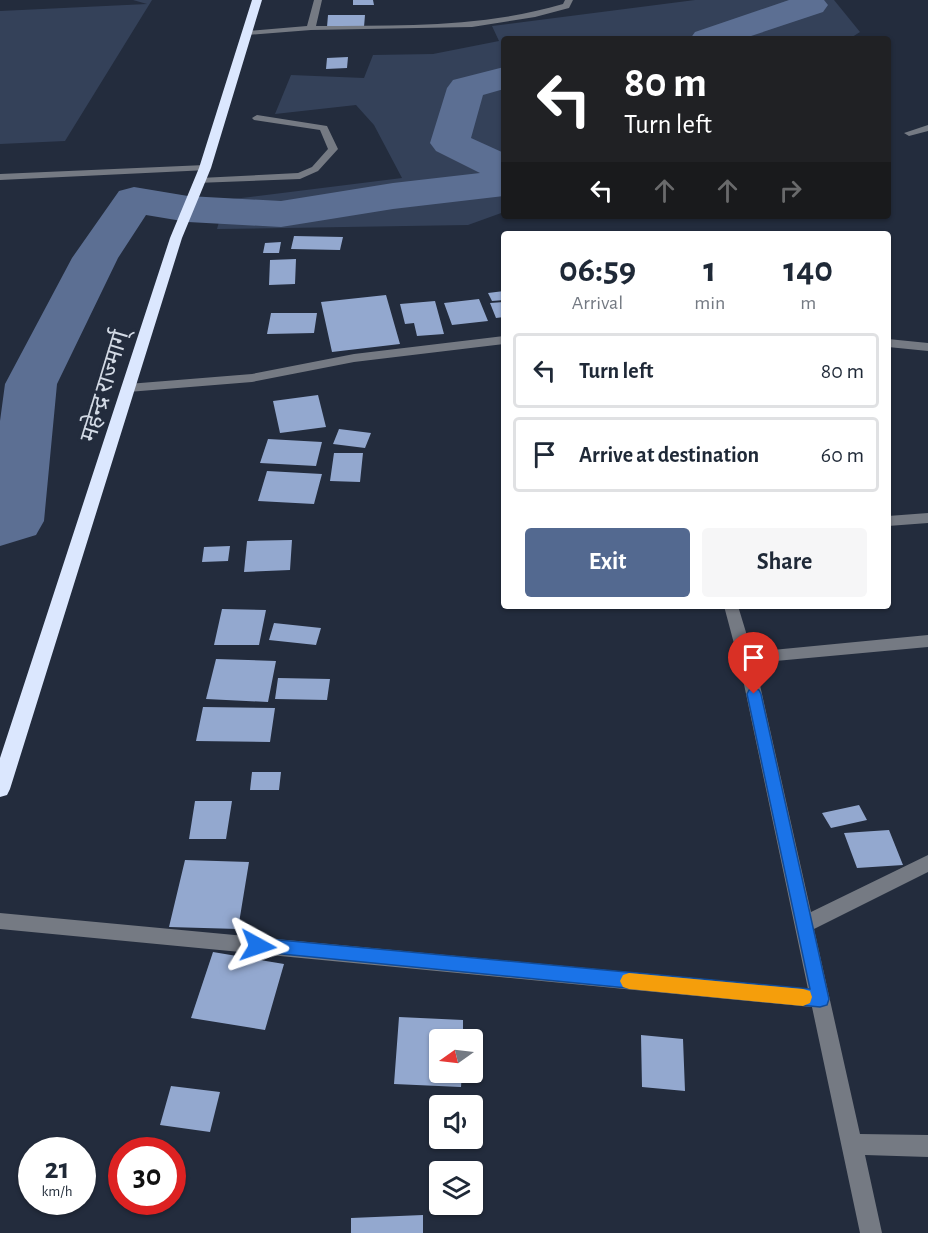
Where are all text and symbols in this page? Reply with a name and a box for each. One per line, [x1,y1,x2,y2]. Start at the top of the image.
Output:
icon: left [525,60,603,138]
text: 80 m [624,62,707,104]
text: Turn left [624,111,712,138]
icon: left [585,174,618,207]
icon: ahead [648,174,681,207]
icon: ahead [711,174,744,207]
icon: right [774,174,807,207]
text: 06:59 [559,252,636,288]
text: 1 [703,252,716,288]
text: 140 [783,252,833,288]
text: Arrival [572,293,623,313]
text: min [694,293,725,313]
text: m [800,293,816,313]
street label: महेन्द्र राज्मार्ग् [74,323,135,445]
icon: left [528,354,561,387]
text: Turn left [579,360,653,382]
text: 80 m [821,360,864,382]
icon: arrive [528,438,561,471]
text: Arrive at destination [579,444,759,466]
text: 60 m [821,444,864,466]
button: Exit [525,528,690,597]
button: Share [702,528,867,597]
pin [728,632,779,694]
icon: arrive [737,641,770,674]
position arrow [226,914,290,978]
north arrow [429,1029,483,1083]
map controls [429,1029,483,1215]
button: sound [429,1095,483,1149]
speed limit sign: 30 [108,1137,186,1215]
text: 21 [45,1154,69,1184]
button: layers [429,1161,483,1215]
text: km/h [42,1184,72,1199]

